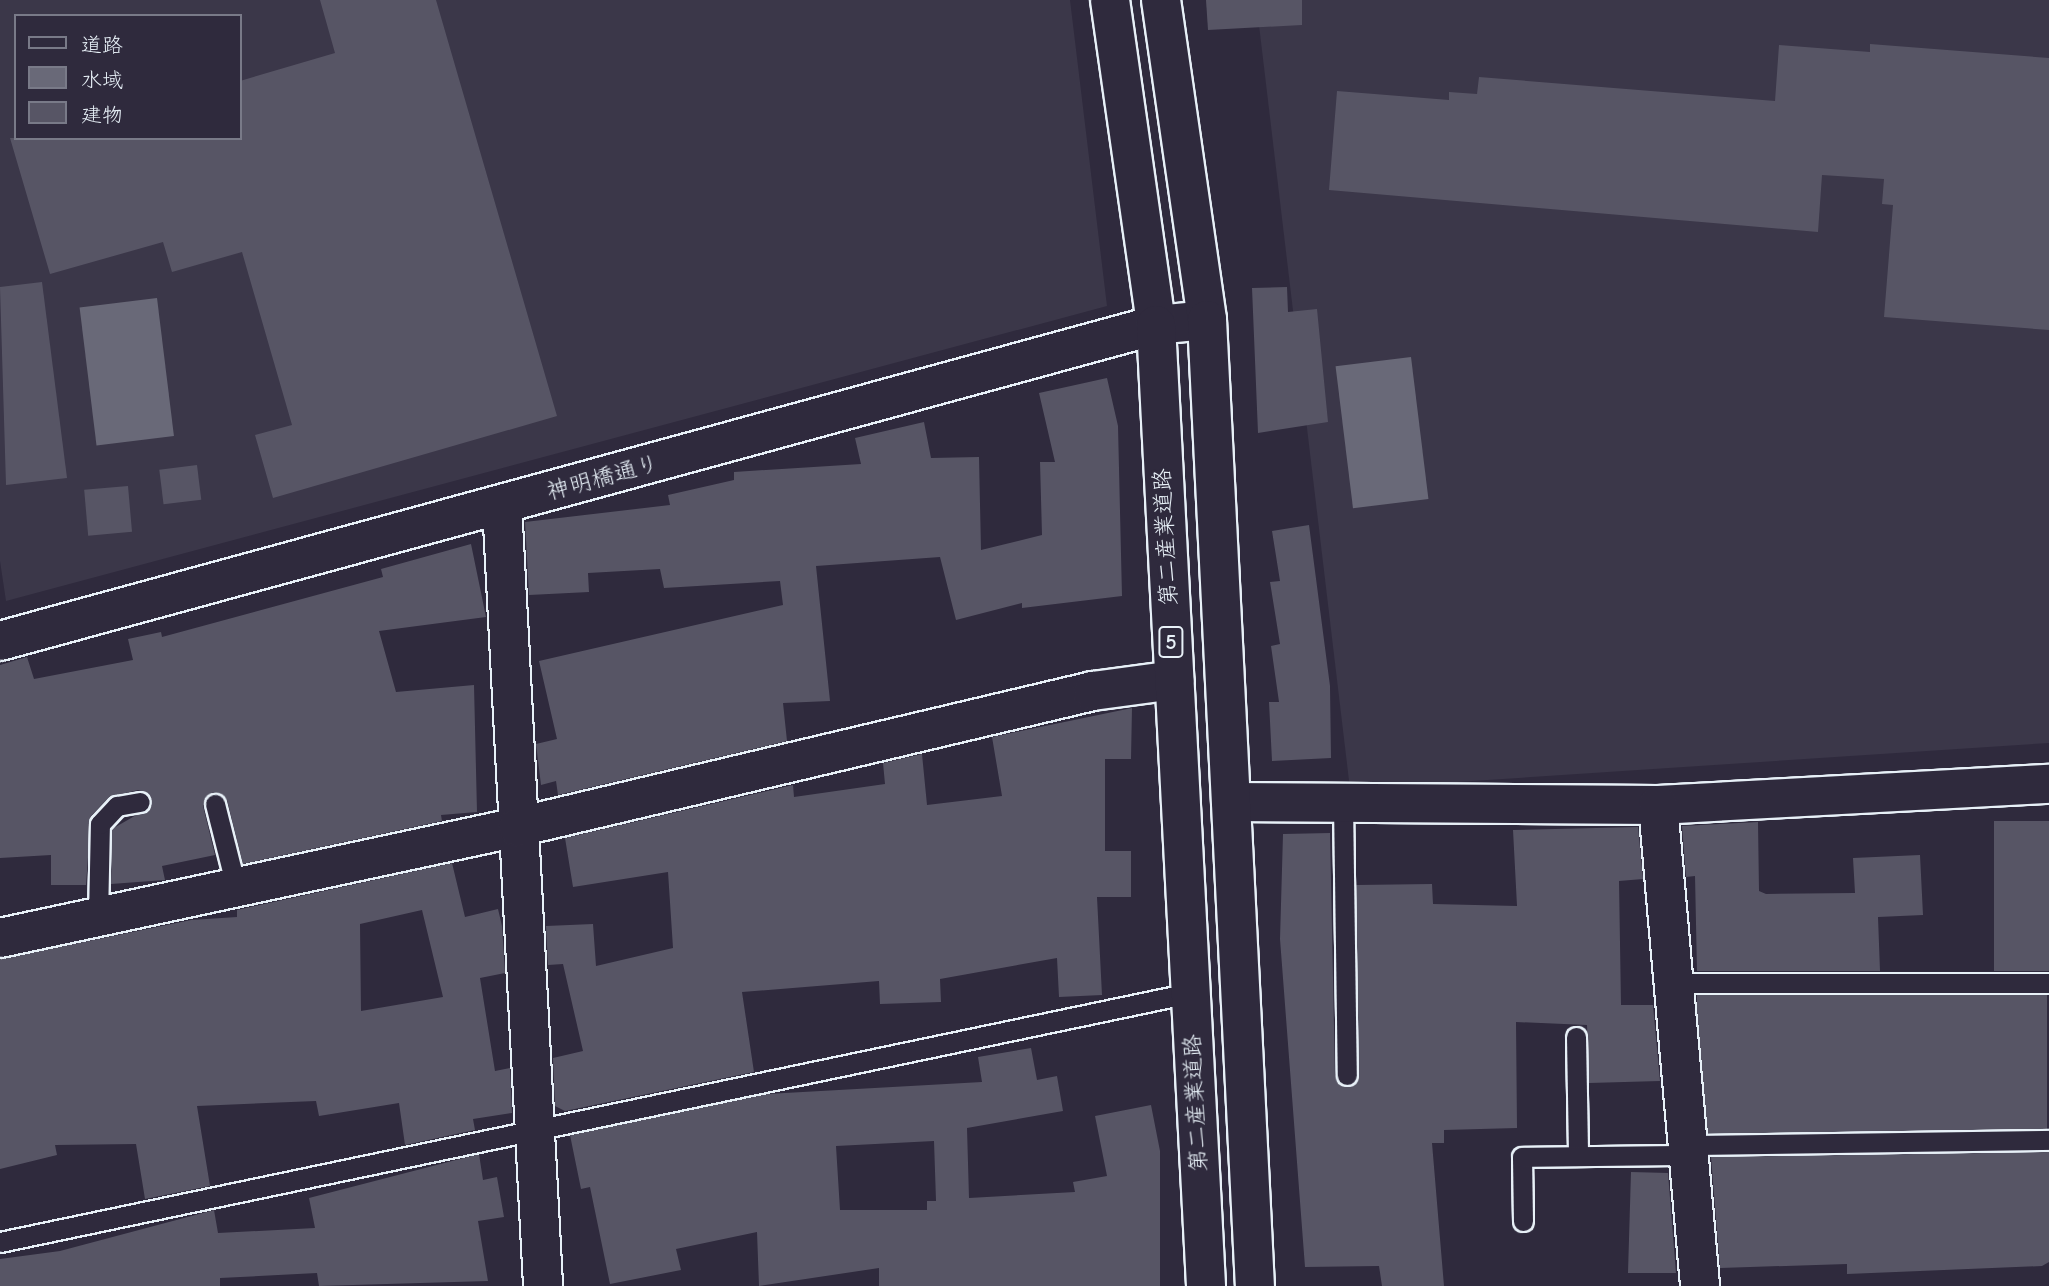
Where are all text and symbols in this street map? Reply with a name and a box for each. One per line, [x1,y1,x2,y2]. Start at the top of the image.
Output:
legend [14,14,242,140]
text: 道路 [81,33,123,57]
text: 水域 [81,68,123,92]
text: 建物 [81,103,123,127]
street label: 神明橋通り [544,450,662,506]
street label: 第二産業道路 [1149,467,1183,607]
road number: 5 [1157,624,1185,660]
street label: 第二産業道路 [1179,1033,1213,1173]

